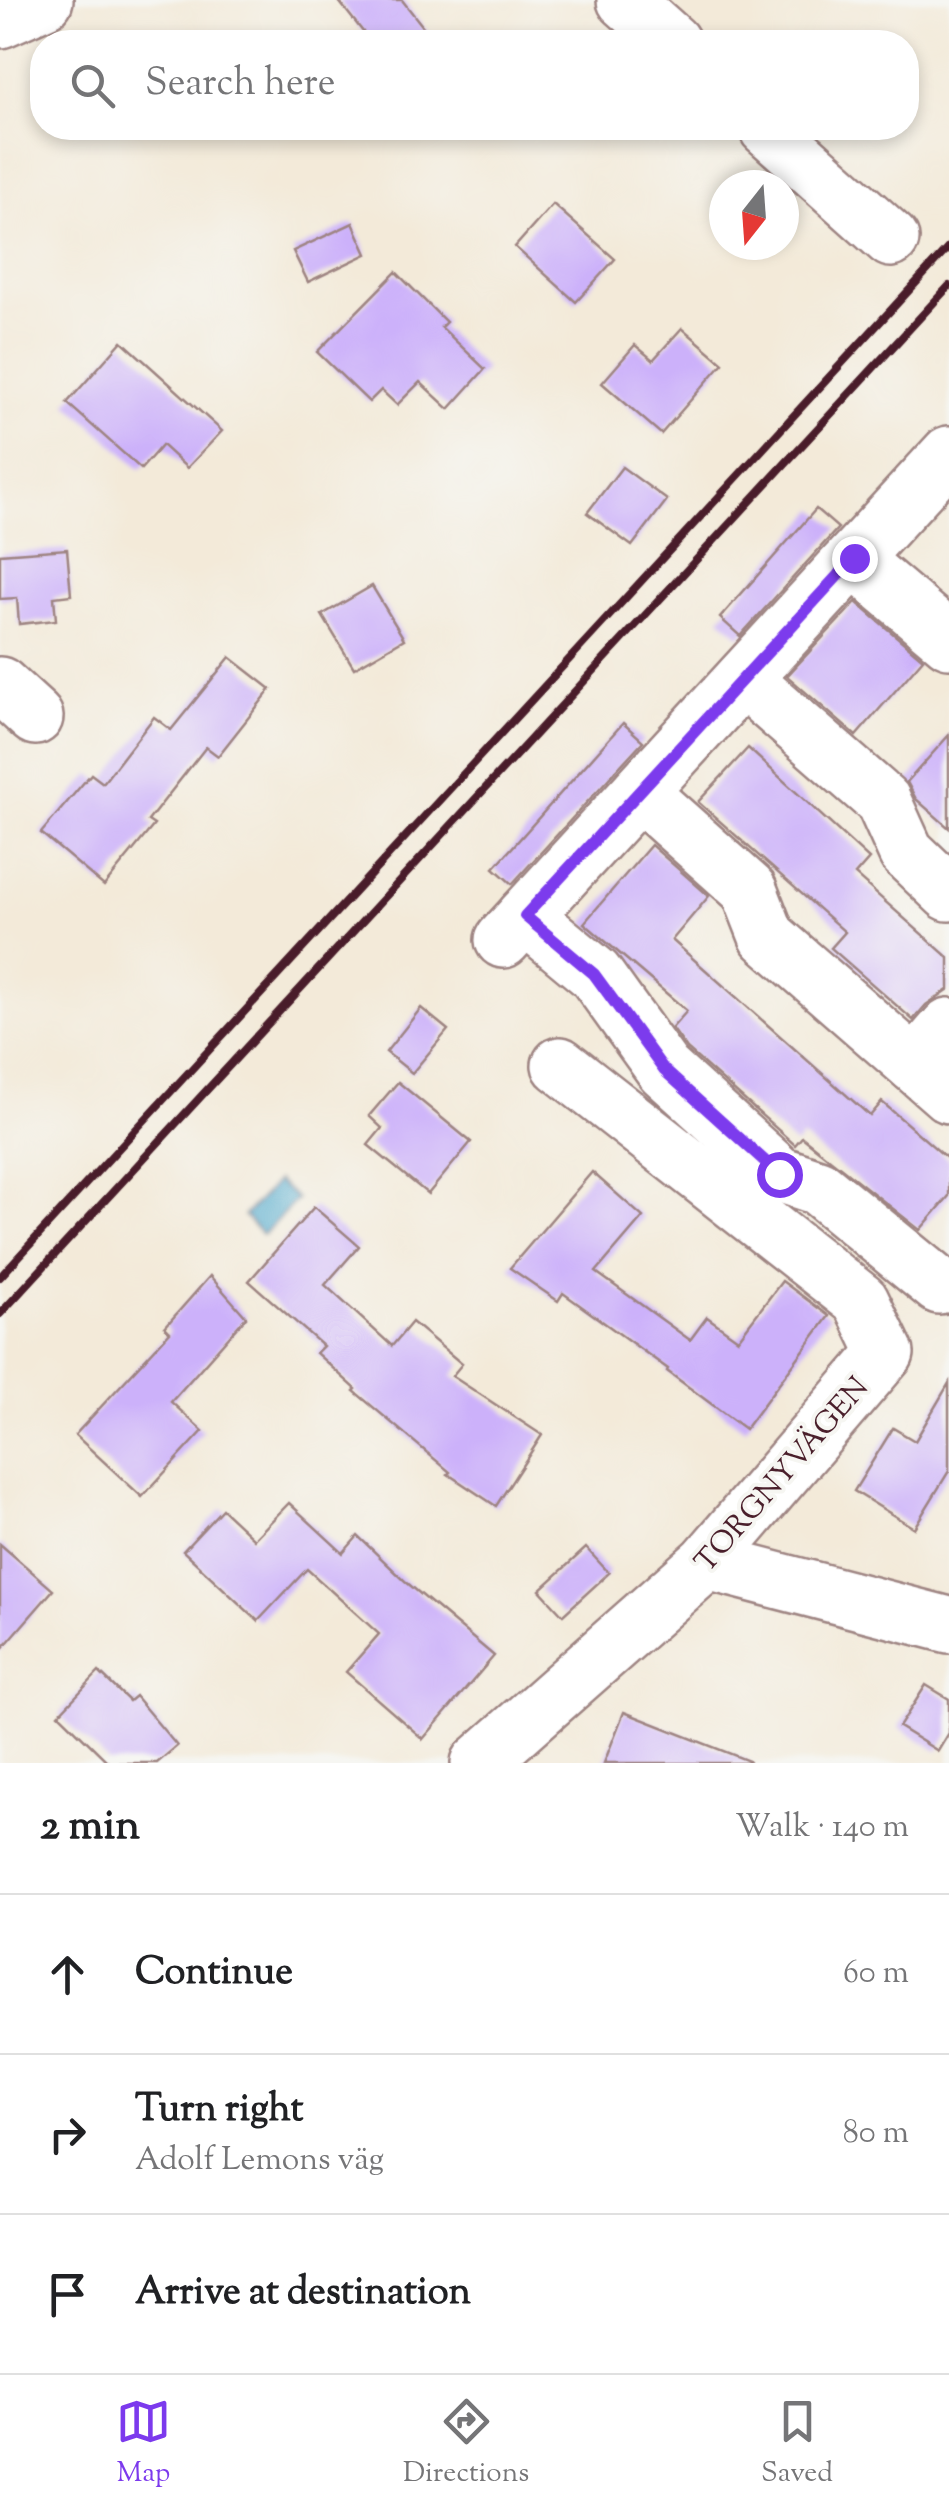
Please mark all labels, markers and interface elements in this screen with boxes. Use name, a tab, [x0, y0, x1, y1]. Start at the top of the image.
search box	[30, 30, 919, 140]
icon: search	[65, 58, 120, 113]
text: Search here	[145, 58, 336, 112]
north arrow	[709, 170, 799, 260]
route end	[832, 536, 878, 582]
route start	[757, 1152, 803, 1198]
street label: TORGNYVÄGEN	[686, 1368, 880, 1583]
text: 2 min	[40, 1798, 140, 1858]
text: Walk · 140 m	[735, 1805, 909, 1851]
icon: ahead	[40, 1947, 95, 2002]
text: Continue	[135, 1947, 293, 2001]
text: 60 m	[843, 1951, 909, 1997]
text: Turn right	[135, 2084, 303, 2138]
icon: right	[40, 2107, 95, 2162]
text: 80 m	[843, 2111, 909, 2157]
text: Adolf Lemons väg	[135, 2138, 384, 2184]
icon: arrive	[40, 2267, 95, 2322]
text: Arrive at destination	[135, 2267, 471, 2321]
tab: Map	[116, 2394, 171, 2494]
tab: Directions	[403, 2394, 529, 2494]
tab: Saved	[761, 2394, 833, 2494]

